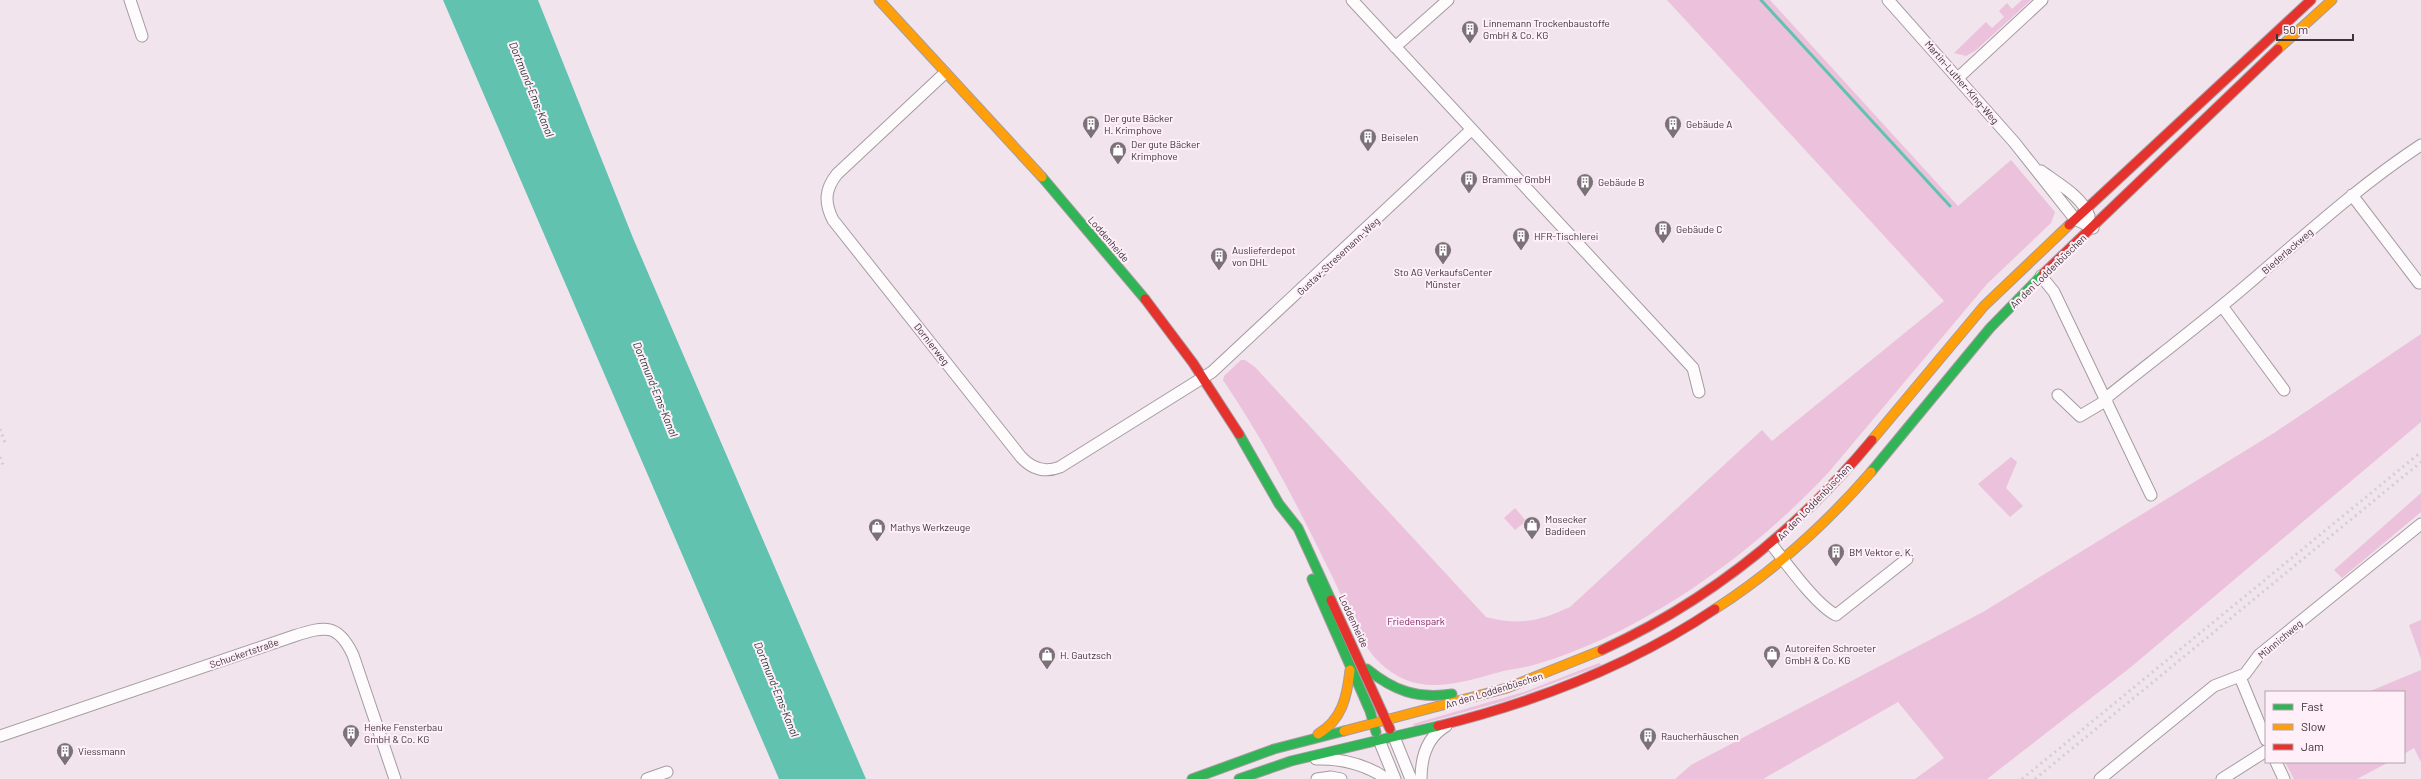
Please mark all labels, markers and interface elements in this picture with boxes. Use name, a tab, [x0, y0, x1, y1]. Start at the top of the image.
scale bar	[2277, 16, 2353, 42]
place label: Linnemann Trockenbaustoffe GmbH & Co. KG	[1483, 17, 1610, 41]
building icon: Linnemann Trockenbaustoffe GmbH & Co. KG	[1460, 19, 1480, 44]
text: 50 m	[2283, 22, 2308, 36]
street label: Martin-Luther-King-Weg	[1922, 38, 2002, 126]
water label: Dortmund-Ems-Kanal	[507, 40, 557, 139]
place label: Der gute Bäcker H. Krimphove	[1104, 112, 1173, 136]
building icon: Der gute Bäcker H. Krimphove	[1081, 114, 1101, 139]
building icon: Gebäude A	[1663, 114, 1683, 139]
place label: Gebäude A	[1686, 118, 1732, 130]
building icon: Beiselen	[1358, 127, 1378, 152]
place label: Beiselen	[1381, 131, 1418, 143]
place label: Der gute Bäcker Krimphove	[1131, 138, 1200, 162]
shop icon: Der gute Bäcker Krimphove	[1108, 140, 1128, 165]
building icon: Brammer GmbH	[1459, 169, 1479, 194]
building icon: Gebäude B	[1575, 172, 1595, 197]
place label: Brammer GmbH	[1482, 173, 1551, 185]
place label: Gebäude B	[1598, 176, 1644, 188]
street label: Loddenheide	[1086, 214, 1132, 264]
street label: Gustav-Stresemann-Weg	[1294, 214, 1382, 298]
building icon: Gebäude C	[1653, 219, 1673, 244]
place label: Gebäude C	[1676, 223, 1722, 235]
building icon: HFR-Tischlerei	[1511, 226, 1531, 251]
street label: Biederlackweg	[2259, 226, 2315, 276]
place label: HFR-Tischlerei	[1534, 230, 1598, 242]
street label: An den Loddenbüschen	[2007, 231, 2089, 311]
building icon: Sto AG VerkaufsCenter Münster	[1433, 240, 1453, 265]
place label: Auslieferdepot von DHL	[1232, 244, 1296, 268]
building icon: Auslieferdepot von DHL	[1209, 246, 1229, 271]
place label: Sto AG VerkaufsCenter Münster	[1394, 266, 1492, 290]
street label: Dornierweg	[912, 321, 952, 367]
water label: Dortmund-Ems-Kanal	[631, 340, 681, 439]
street label: An den Loddenbüschen	[1774, 461, 1854, 543]
place label: Mosecker Badideen	[1545, 513, 1587, 537]
shop icon: Mosecker Badideen	[1522, 515, 1542, 540]
shop icon: Mathys Werkzeuge	[867, 517, 887, 542]
place label: Mathys Werkzeuge	[890, 521, 970, 533]
building icon: BM Vektor e. K.	[1826, 542, 1846, 567]
place label: BM Vektor e. K.	[1849, 546, 1914, 558]
street label: Loddenheide	[1337, 593, 1371, 649]
park label: Friedenspark	[1387, 615, 1445, 627]
street label: Münnichweg	[2255, 617, 2305, 661]
street label: Schuckertstraße	[208, 636, 280, 670]
water label: Dortmund-Ems-Kanal	[752, 640, 802, 739]
place label: Autoreifen Schroeter GmbH & Co. KG	[1785, 642, 1876, 666]
shop icon: Autoreifen Schroeter GmbH & Co. KG	[1762, 644, 1782, 669]
shop icon: H. Gautzsch	[1037, 645, 1057, 670]
place label: H. Gautzsch	[1060, 649, 1111, 661]
street label: An den Loddenbüschen	[1444, 669, 1544, 711]
legend	[2265, 691, 2405, 763]
text: Fast	[2301, 699, 2324, 713]
text: Slow	[2301, 719, 2326, 733]
place label: Henke Fensterbau GmbH & Co. KG	[364, 721, 443, 745]
building icon: Henke Fensterbau GmbH & Co. KG	[341, 723, 361, 748]
building icon: Raucherhäuschen	[1638, 726, 1658, 751]
place label: Raucherhäuschen	[1661, 730, 1739, 742]
text: Jam	[2301, 739, 2324, 753]
building icon: Viessmann	[55, 741, 75, 766]
place label: Viessmann	[78, 745, 125, 757]

